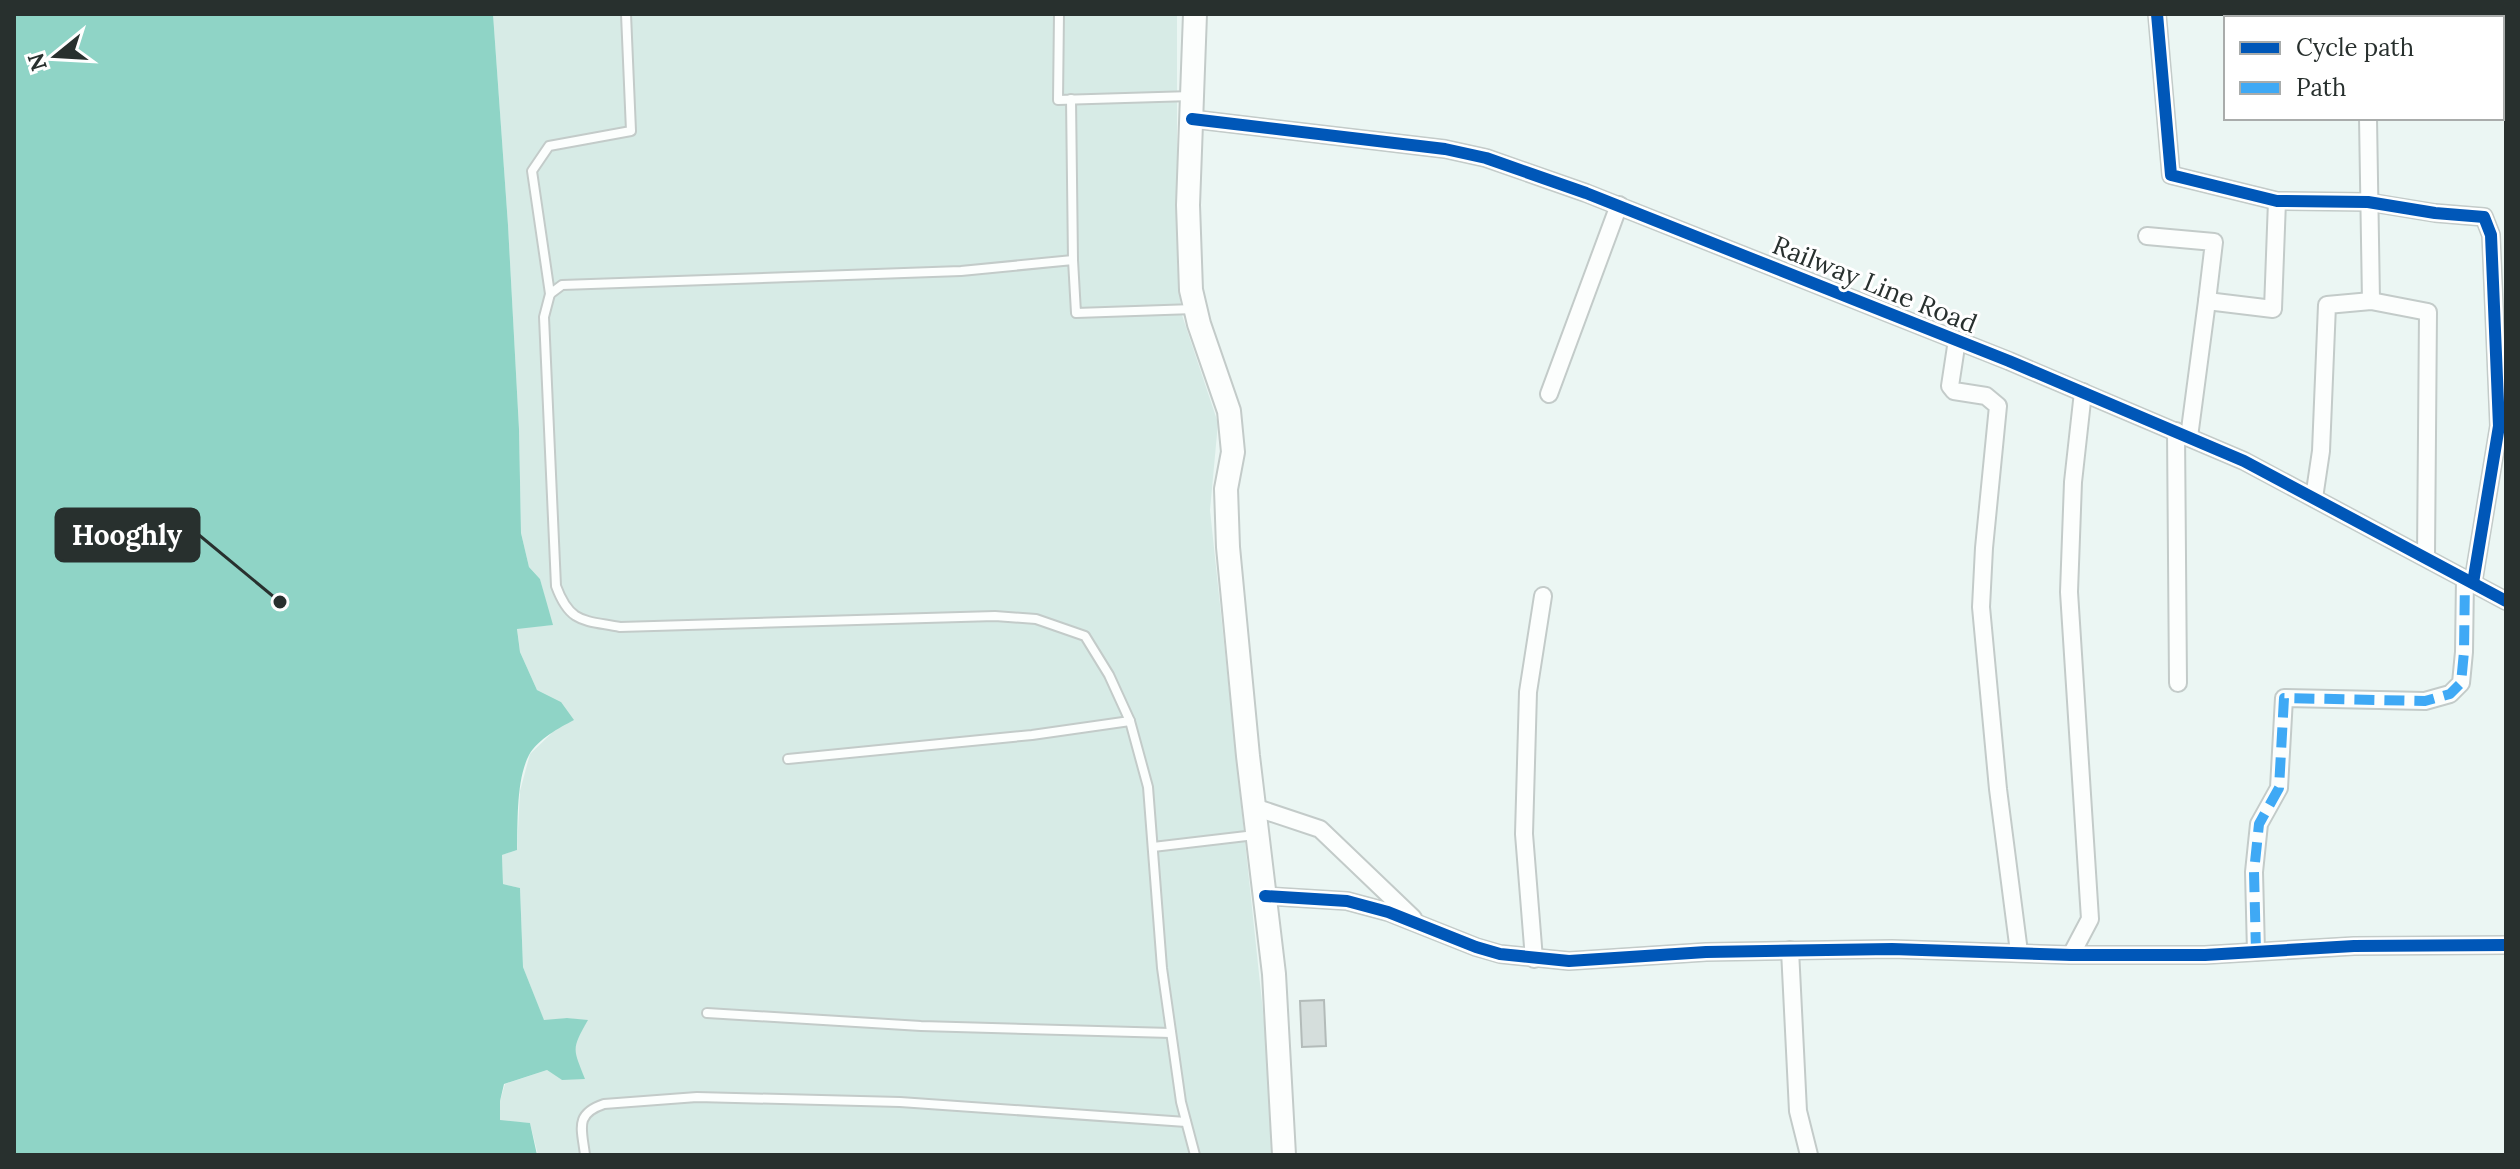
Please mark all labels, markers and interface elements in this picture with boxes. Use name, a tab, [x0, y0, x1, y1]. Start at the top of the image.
north arrow	[16, 16, 96, 96]
legend	[2224, 16, 2504, 120]
text: Cycle path	[2296, 32, 2414, 63]
text: N	[21, 50, 53, 75]
text: Path	[2296, 72, 2346, 103]
street label: Railway Line Road	[1768, 228, 1982, 340]
callout: Hooghly	[56, 509, 199, 561]
text: Hooghly	[72, 517, 183, 553]

